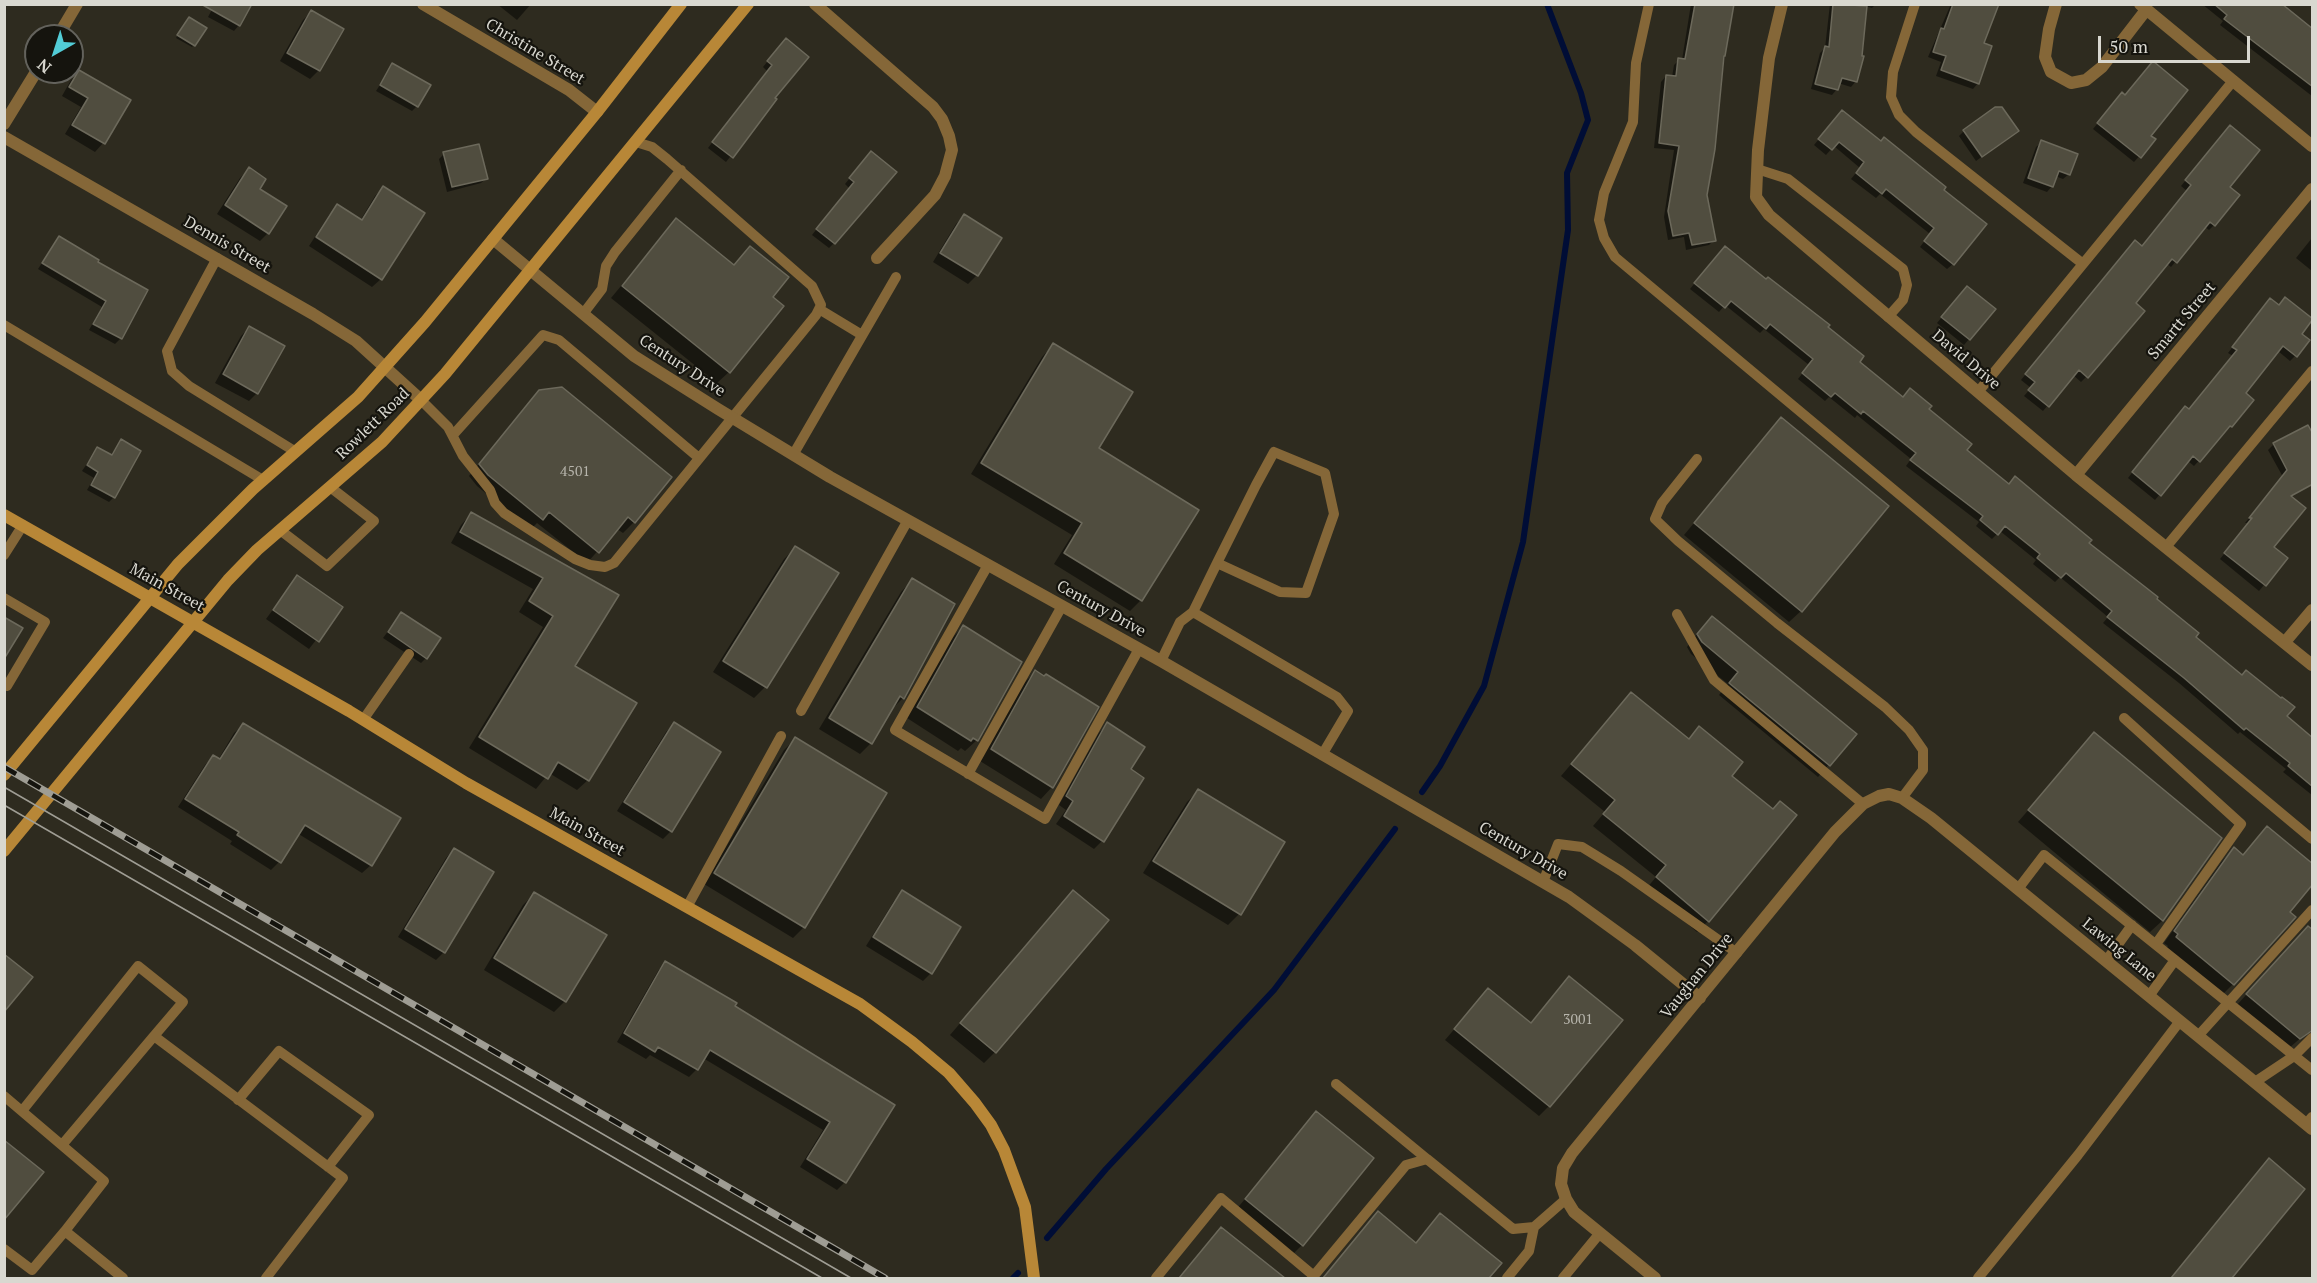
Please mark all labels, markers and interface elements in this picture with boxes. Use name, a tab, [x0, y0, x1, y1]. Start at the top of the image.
street label: Christine Street	[482, 15, 588, 89]
north arrow	[24, 24, 84, 84]
scale bar	[2101, 24, 2252, 62]
text: 50 m	[2109, 34, 2148, 58]
text: N	[32, 54, 56, 79]
street label: Dennis Street	[180, 213, 274, 277]
street label: Smartt Street	[2144, 278, 2220, 364]
street label: David Drive	[1928, 326, 2004, 394]
street label: Century Drive	[635, 331, 729, 401]
street label: Rowlett Road	[332, 384, 414, 464]
house number: 4501	[560, 464, 590, 480]
street label: Main Street	[126, 560, 208, 616]
street label: Century Drive	[1053, 577, 1149, 641]
street label: Main Street	[546, 804, 628, 860]
street label: Century Drive	[1475, 818, 1571, 884]
street label: Lawing Lane	[2078, 914, 2160, 986]
street label: Vaughan Drive	[1657, 929, 1737, 1023]
house number: 3001	[1563, 1012, 1593, 1028]

